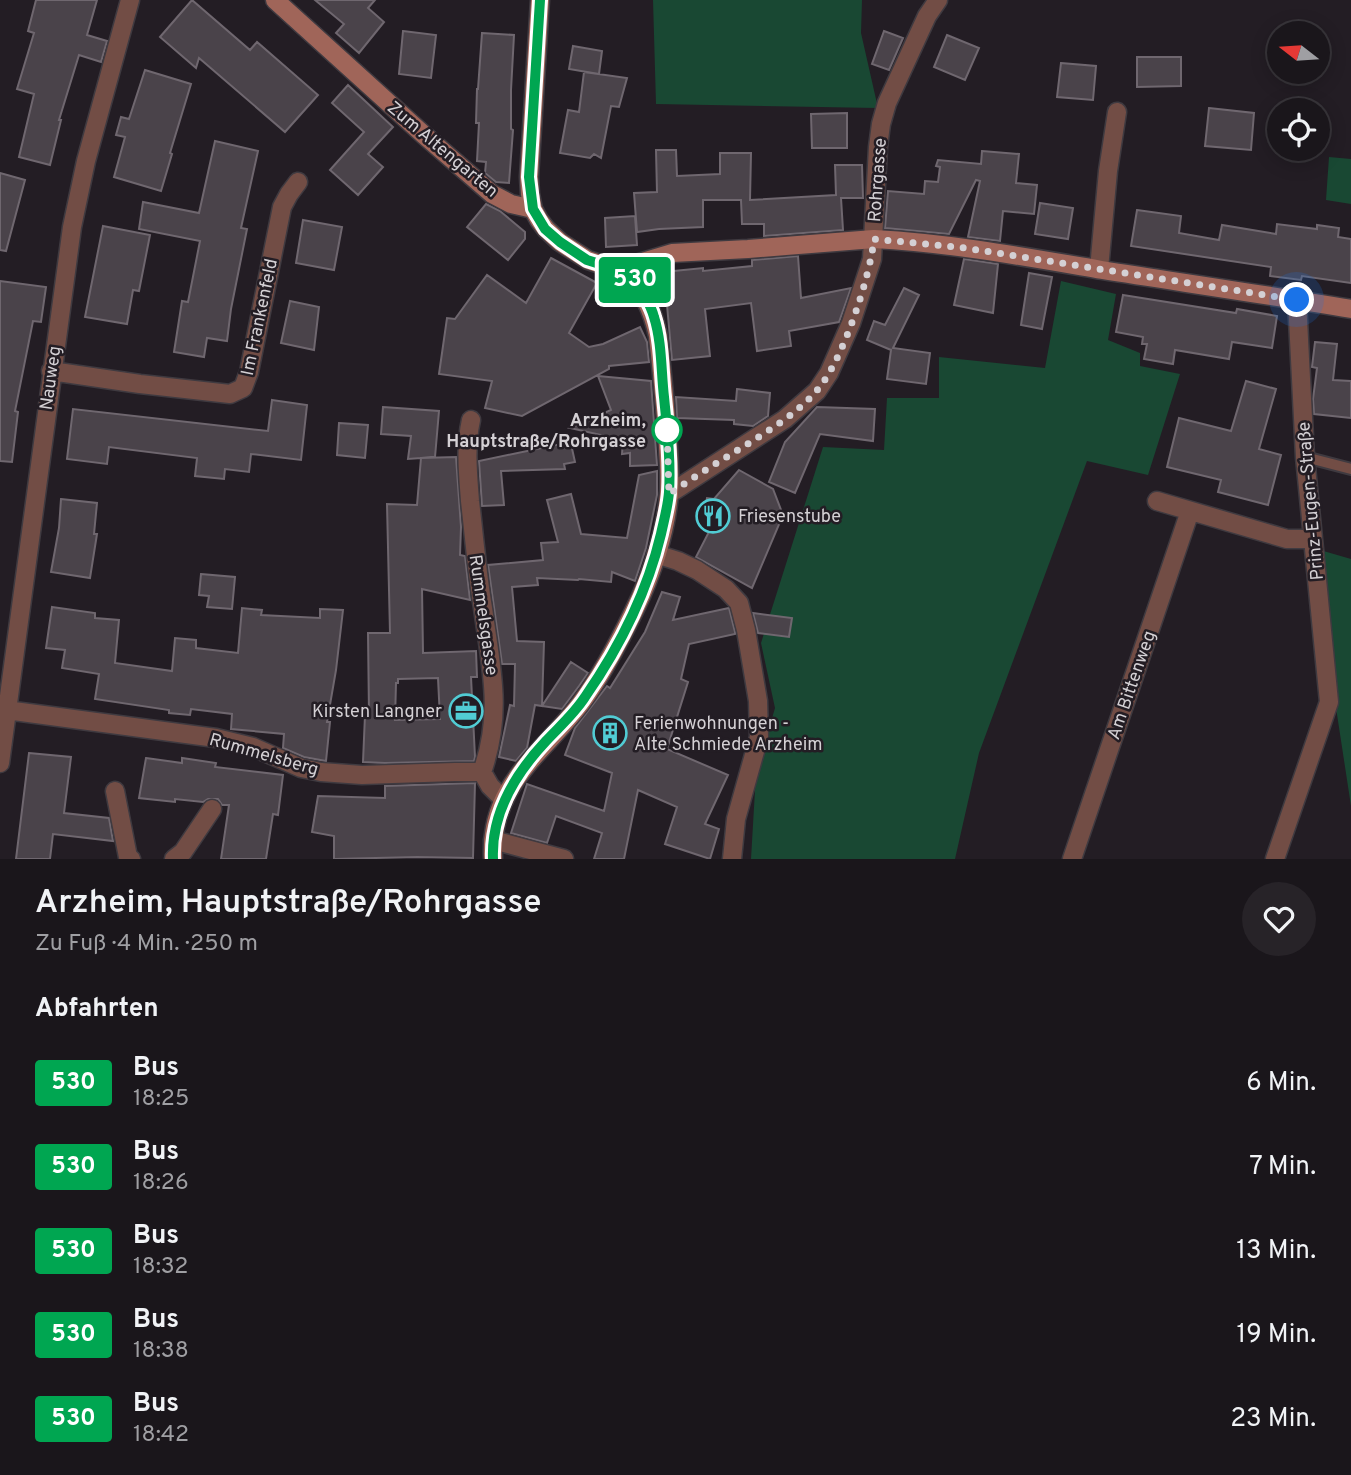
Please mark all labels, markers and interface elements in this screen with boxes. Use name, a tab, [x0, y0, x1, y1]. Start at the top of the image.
north arrow	[1267, 21, 1330, 84]
map controls	[1267, 21, 1330, 161]
street label: Zum Altengarten	[382, 97, 502, 203]
button: locate	[1267, 98, 1330, 161]
street label: Rohrgasse	[864, 137, 893, 223]
street label: Im Frankenfeld	[237, 257, 284, 378]
line badge: 530	[595, 257, 675, 303]
text: 530	[613, 265, 657, 295]
your location	[1279, 282, 1314, 317]
street label: Nauweg	[36, 345, 67, 412]
place label: Arzheim, Hauptstraße/Rohrgasse	[446, 410, 646, 454]
marker: Arzheim, Hauptstraße/Rohrgasse	[652, 415, 682, 445]
street label: Prinz-Eugen-Straße	[1293, 421, 1330, 581]
restaurant icon: Friesenstube	[694, 497, 732, 535]
place label: Friesenstube	[738, 506, 841, 529]
street label: Rummelsgasse	[463, 553, 502, 677]
street label: Am Bittenweg	[1103, 628, 1162, 743]
office icon: Kirsten Langner	[447, 692, 485, 730]
place label: Kirsten Langner	[312, 701, 442, 724]
place label: Ferienwohnungen - Alte Schmiede Arzheim	[634, 713, 822, 757]
building icon: Ferienwohnungen - Alte Schmiede Arzheim	[591, 714, 629, 752]
street label: Rummelsberg	[206, 729, 321, 782]
button: heart	[1242, 882, 1316, 956]
text: Arzheim, Hauptstraße/Rohrgasse	[35, 883, 541, 925]
text: Zu Fuß · 4 Min. · 250 m	[35, 930, 258, 959]
text: Abfahrten	[35, 993, 159, 1026]
text: Bus	[133, 1052, 179, 1085]
text: 6 Min.	[1246, 1067, 1316, 1100]
text: 530	[51, 1068, 96, 1098]
text: 18:25	[133, 1085, 189, 1114]
text: Bus	[133, 1136, 179, 1169]
text: 7 Min.	[1249, 1151, 1316, 1184]
text: 530	[51, 1152, 96, 1182]
text: 18:26	[133, 1169, 189, 1198]
text: Bus	[133, 1220, 179, 1253]
text: 13 Min.	[1236, 1235, 1316, 1268]
text: 530	[51, 1236, 96, 1266]
text: 18:32	[133, 1253, 188, 1282]
text: Bus	[133, 1304, 179, 1337]
text: 19 Min.	[1236, 1319, 1316, 1352]
text: 530	[51, 1320, 96, 1350]
text: 18:38	[133, 1337, 189, 1366]
text: Bus	[133, 1388, 179, 1421]
text: 23 Min.	[1230, 1403, 1316, 1436]
text: 530	[51, 1404, 96, 1434]
text: 18:42	[133, 1421, 189, 1450]

